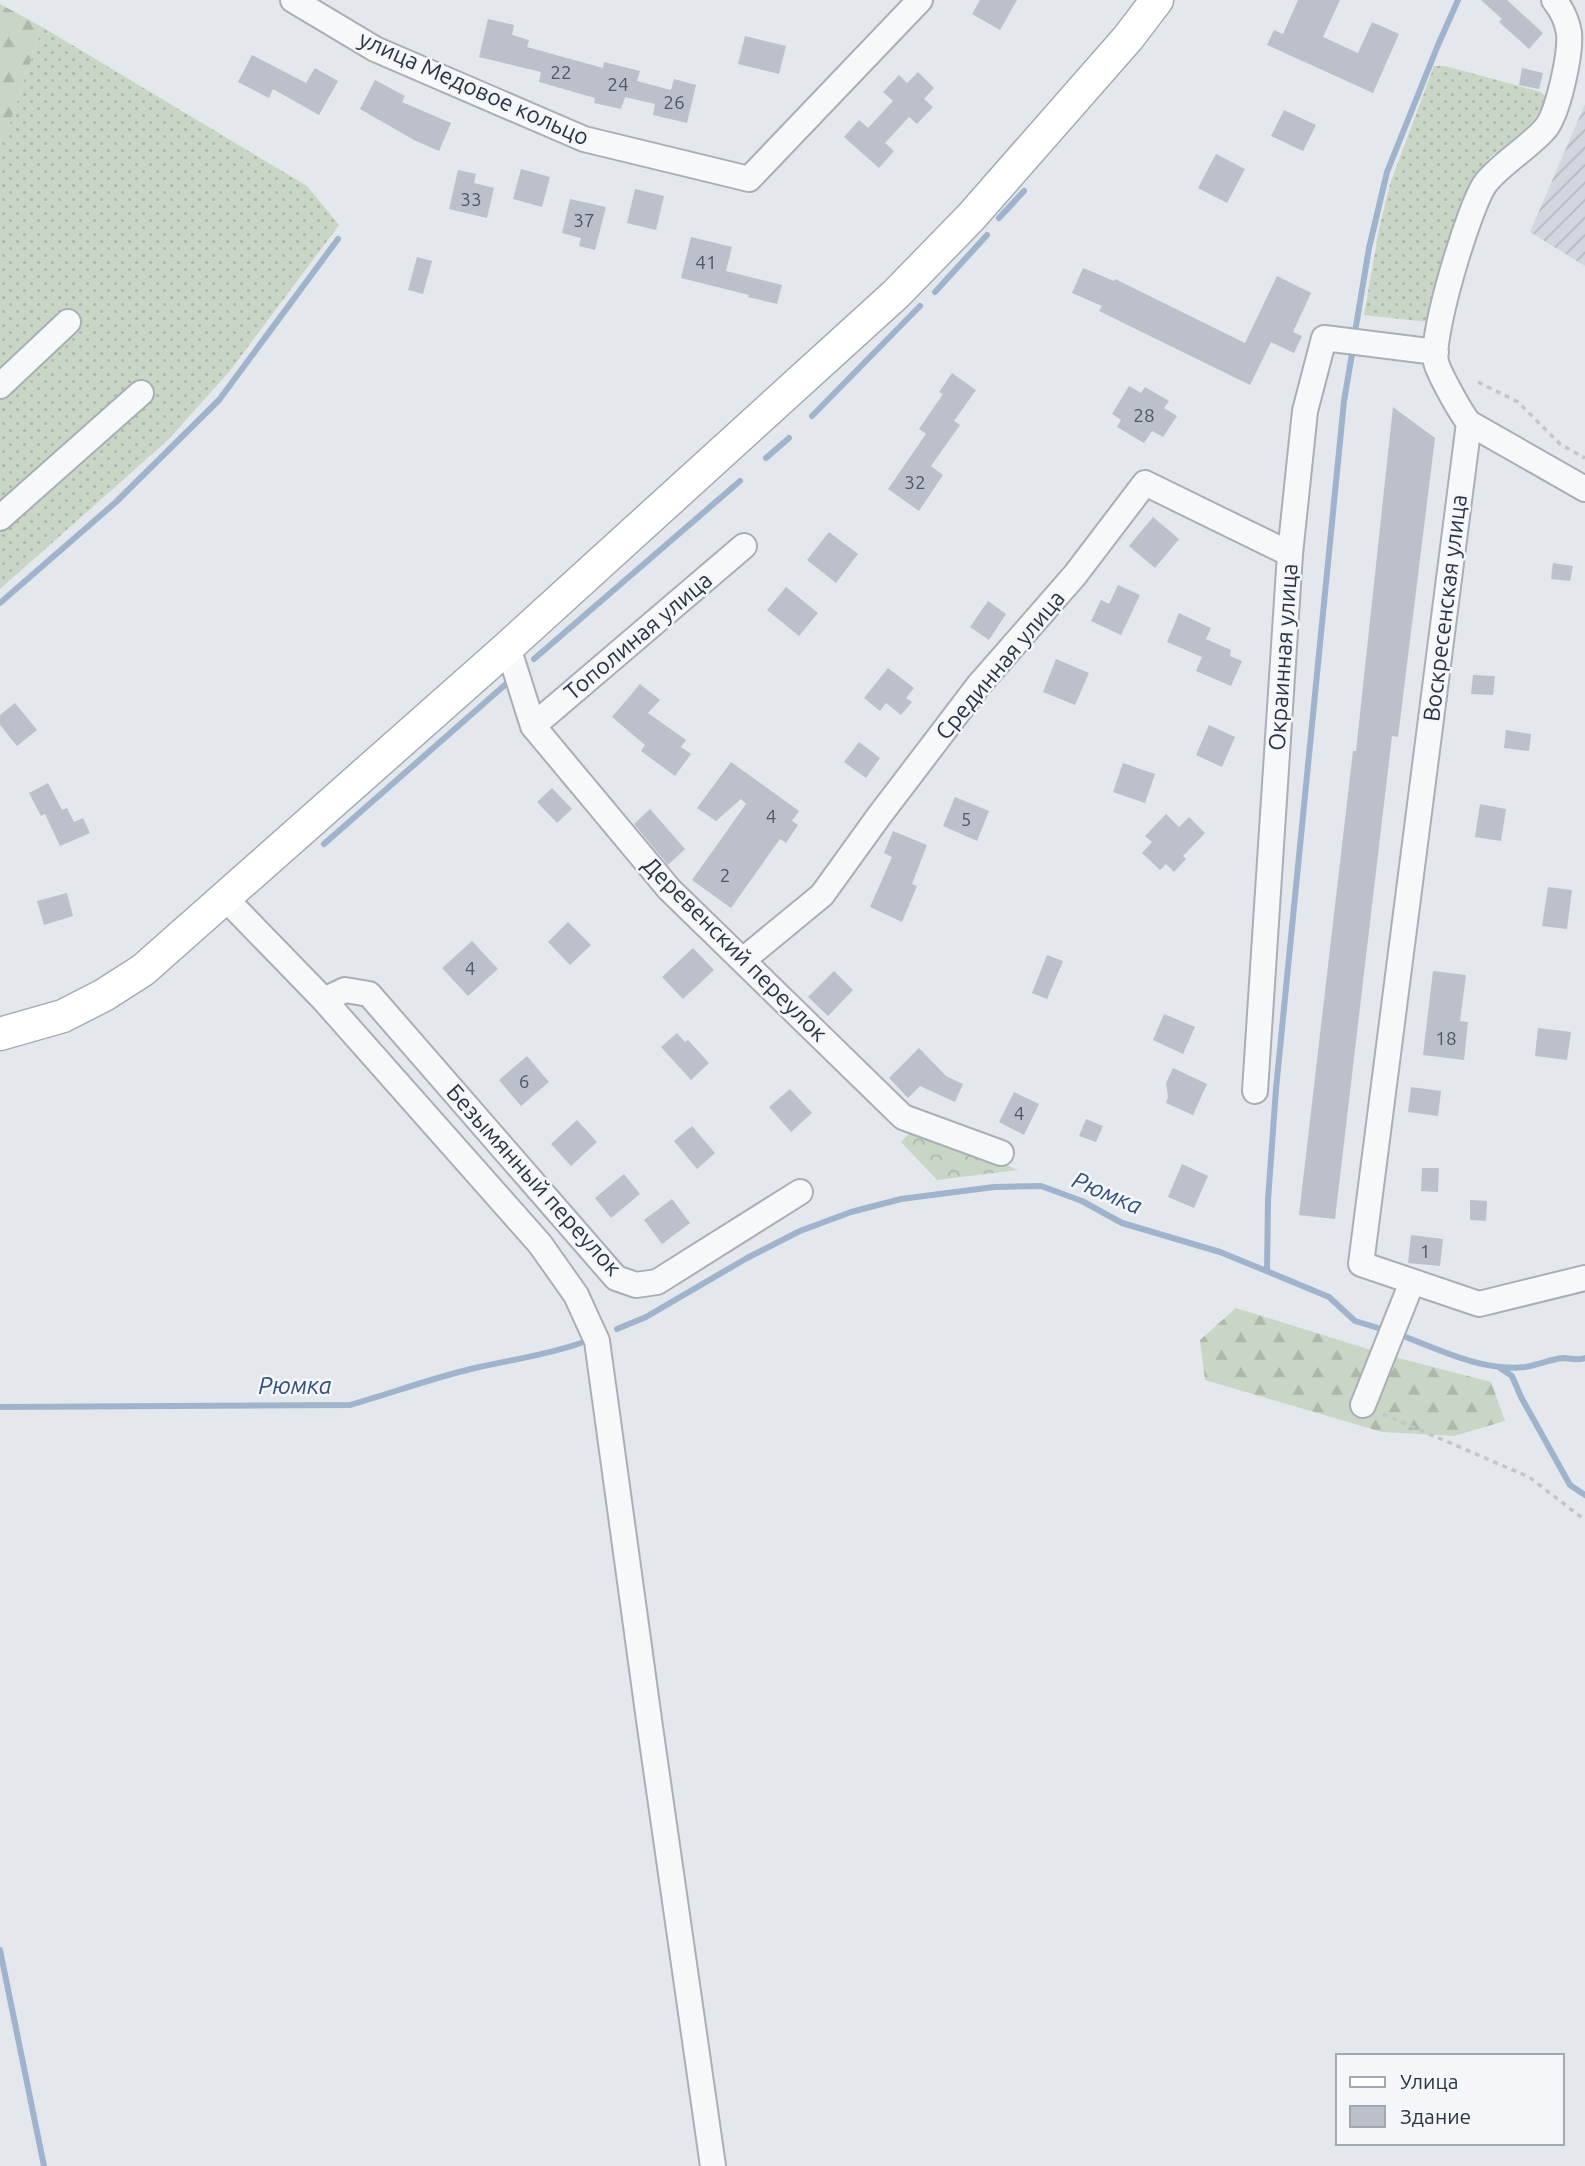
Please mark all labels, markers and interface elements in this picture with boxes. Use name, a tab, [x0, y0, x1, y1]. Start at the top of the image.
street label: улица Медовое кольцо	[355, 25, 593, 150]
house number: 22	[550, 61, 572, 83]
house number: 24	[607, 73, 629, 95]
house number: 26	[663, 91, 685, 113]
house number: 33	[460, 188, 482, 210]
house number: 37	[573, 209, 595, 231]
house number: 41	[695, 251, 717, 273]
house number: 28	[1133, 404, 1155, 426]
house number: 32	[904, 471, 926, 493]
street label: Воскресенская улица	[1418, 493, 1471, 723]
street label: Окраинная улица	[1263, 562, 1302, 752]
street label: Тополиная улица	[559, 567, 716, 705]
street label: Срединная улица	[930, 585, 1069, 744]
house number: 4	[766, 805, 776, 827]
house number: 5	[961, 808, 971, 830]
street label: Деревенский переулок	[638, 851, 833, 1046]
house number: 2	[720, 864, 730, 886]
house number: 4	[465, 957, 475, 979]
house number: 18	[1435, 1027, 1457, 1049]
house number: 6	[519, 1070, 529, 1092]
street label: Безымянный переулок	[442, 1079, 627, 1280]
house number: 4	[1014, 1102, 1024, 1124]
water label: Рюмка	[1068, 1166, 1146, 1219]
house number: 1	[1420, 1240, 1430, 1262]
water label: Рюмка	[258, 1372, 332, 1399]
legend	[1336, 2054, 1564, 2145]
text: Улица	[1400, 2069, 1458, 2093]
text: Здание	[1400, 2104, 1471, 2128]

